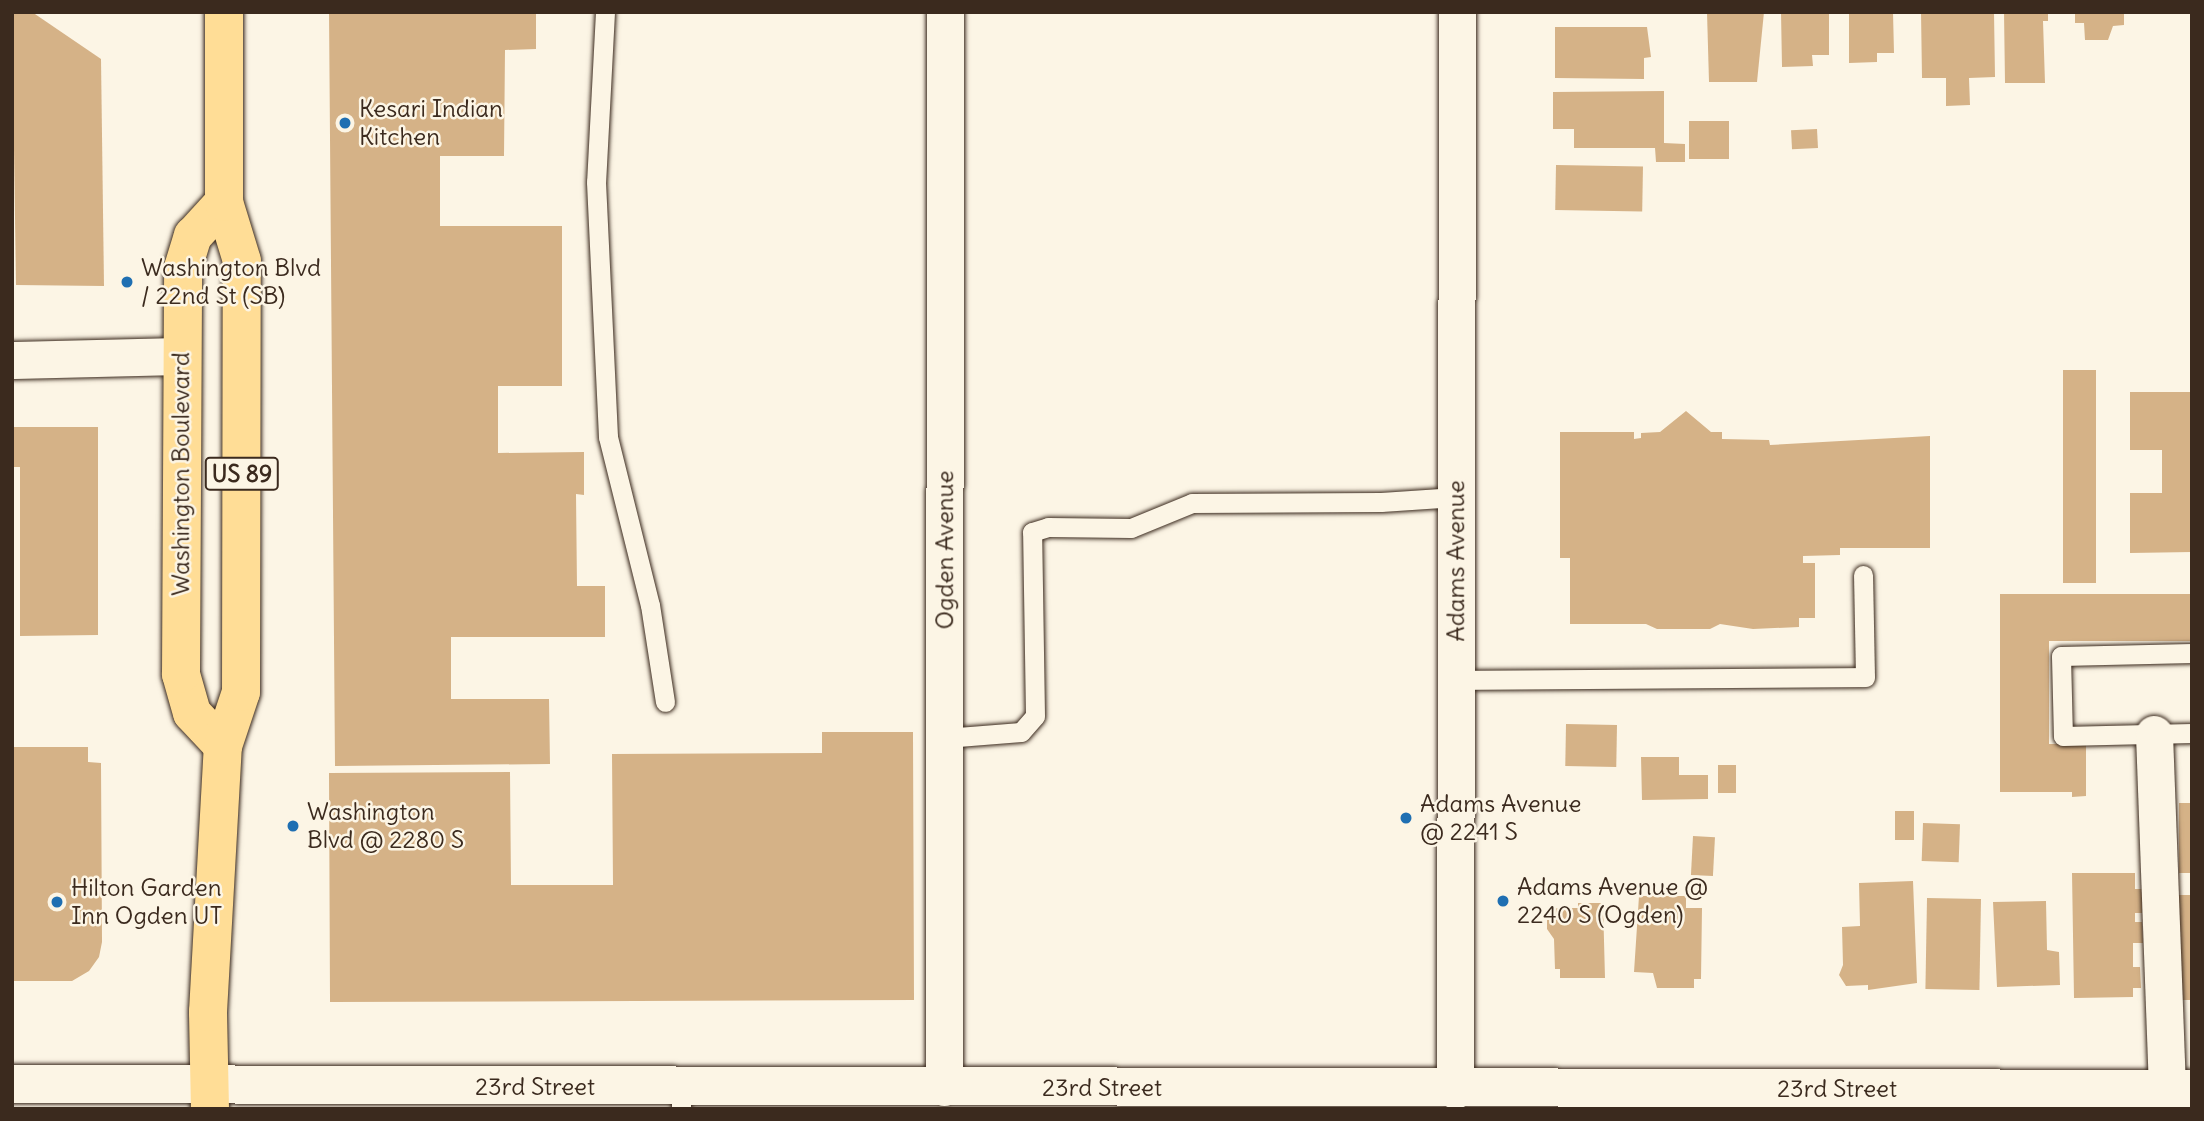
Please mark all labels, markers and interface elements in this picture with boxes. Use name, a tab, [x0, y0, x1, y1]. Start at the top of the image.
place label: Kesari Indian Kitchen	[359, 95, 503, 151]
marker: Kesari Indian Kitchen	[337, 115, 353, 131]
place label: Washington Blvd / 22nd St (SB)	[141, 254, 321, 310]
marker: Washington Blvd / 22nd St (SB)	[119, 274, 135, 290]
street label: Washington Boulevard	[167, 352, 195, 596]
road number: US 89	[204, 454, 280, 494]
street label: Ogden Avenue	[931, 471, 959, 629]
street label: Adams Avenue	[1442, 480, 1470, 642]
place label: Adams Avenue @ 2241 S	[1420, 790, 1581, 846]
place label: Washington Blvd @ 2280 S	[307, 798, 464, 854]
marker: Adams Avenue @ 2241 S	[1398, 810, 1414, 826]
marker: Washington Blvd @ 2280 S	[285, 818, 301, 834]
place label: Adams Avenue @ 2240 S (Ogden)	[1517, 873, 1708, 929]
place label: Hilton Garden Inn Ogden UT	[71, 874, 222, 930]
marker: Adams Avenue @ 2240 S (Ogden)	[1495, 893, 1511, 909]
marker: Hilton Garden Inn Ogden UT	[49, 894, 65, 910]
street label: 23rd Street	[475, 1073, 595, 1101]
street label: 23rd Street	[1042, 1074, 1162, 1102]
street label: 23rd Street	[1777, 1075, 1897, 1103]

